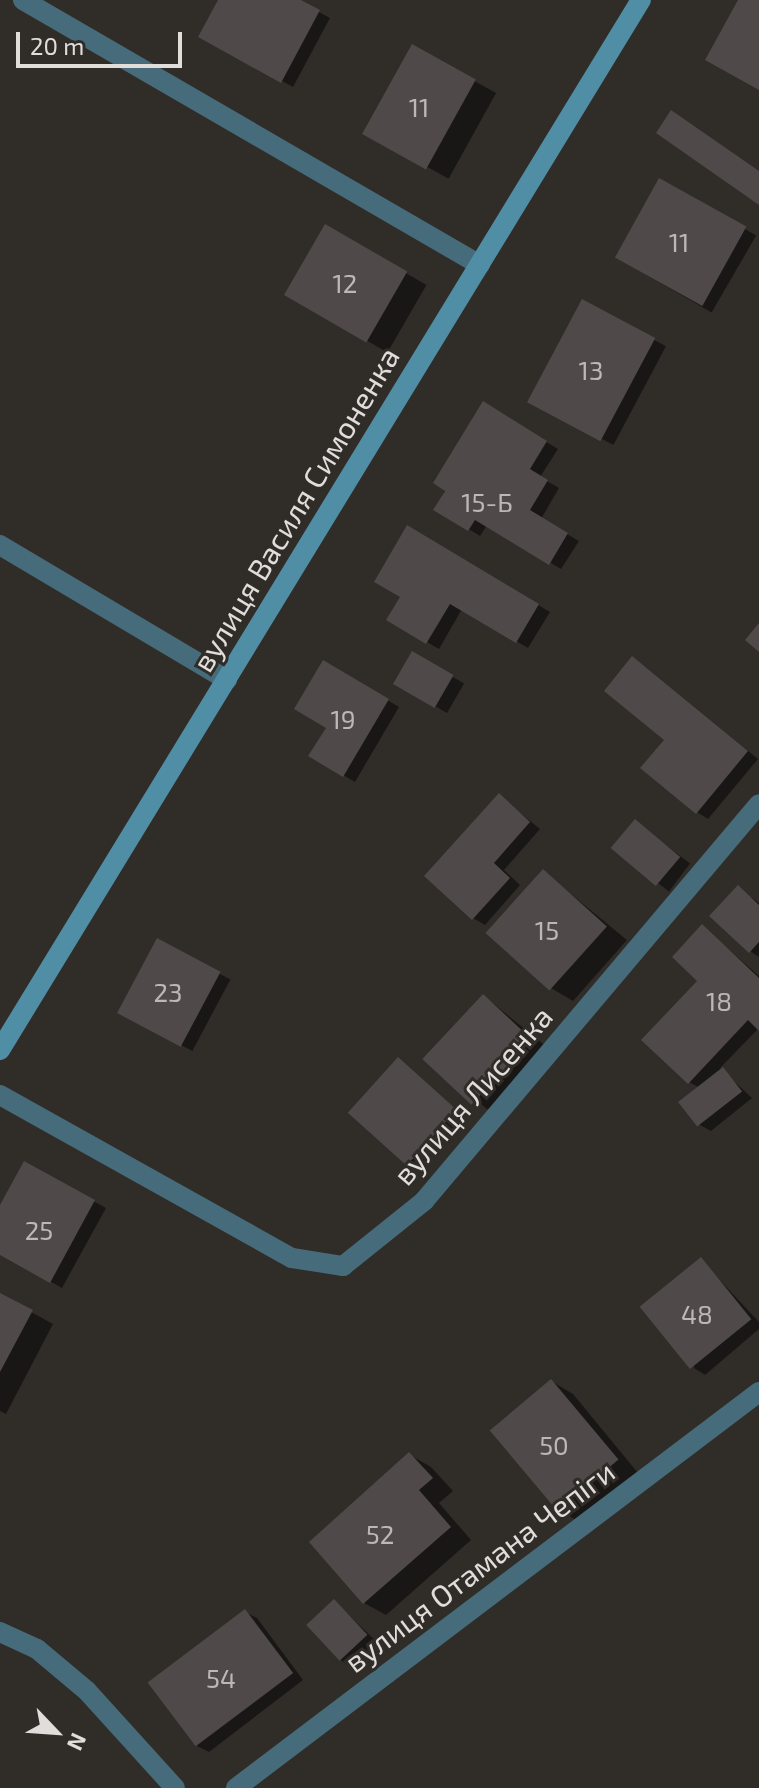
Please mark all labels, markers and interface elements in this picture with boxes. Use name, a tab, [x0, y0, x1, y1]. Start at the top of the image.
scale bar	[20, 16, 186, 66]
text: 20 m	[30, 31, 84, 60]
house number: 11	[409, 91, 429, 123]
house number: 11	[669, 226, 689, 258]
house number: 12	[333, 267, 357, 299]
street label: вулиця Василя Симоненка	[184, 340, 406, 678]
house number: 13	[579, 354, 603, 386]
house number: 15-Б	[461, 486, 513, 518]
house number: 19	[330, 703, 356, 735]
house number: 15	[535, 914, 559, 946]
house number: 23	[153, 976, 183, 1008]
house number: 18	[706, 985, 732, 1017]
street label: вулиця Лисенка	[385, 998, 559, 1192]
house number: 25	[25, 1214, 53, 1246]
house number: 48	[681, 1298, 713, 1330]
house number: 50	[539, 1429, 569, 1461]
street label: вулиця Отамана Чепіги	[337, 1453, 621, 1679]
house number: 52	[366, 1518, 394, 1550]
house number: 54	[206, 1662, 236, 1694]
north arrow	[16, 1692, 96, 1772]
text: N	[63, 1729, 93, 1755]

